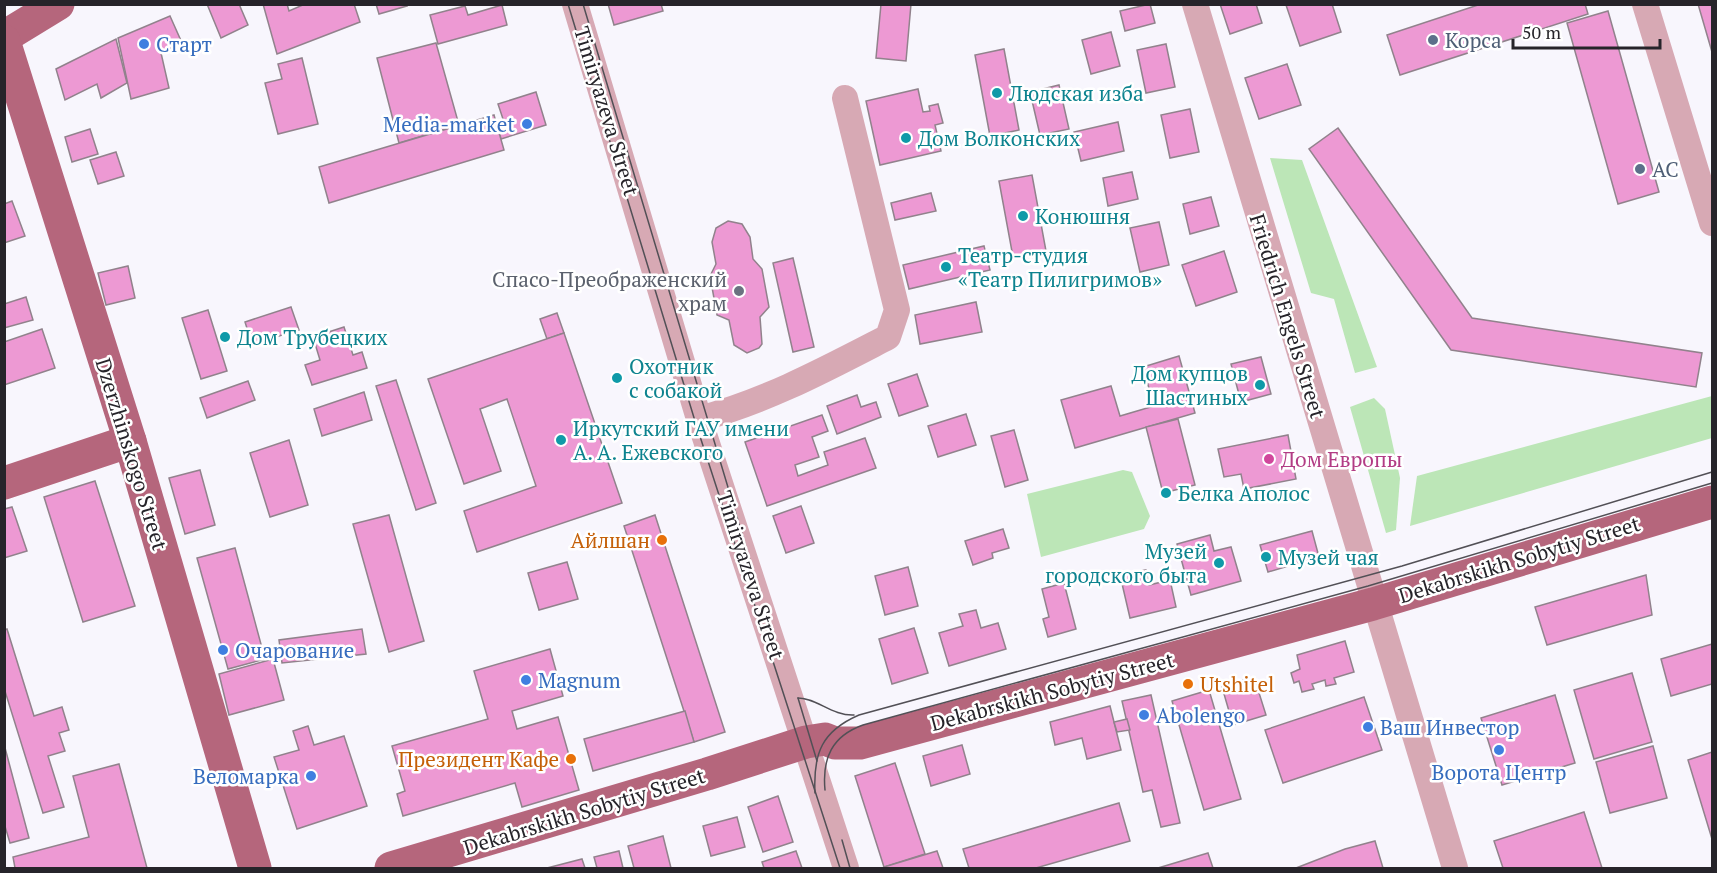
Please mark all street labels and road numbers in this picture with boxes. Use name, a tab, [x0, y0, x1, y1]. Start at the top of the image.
street label: Timiryazeva Street	[568, 23, 646, 199]
street label: Friedrich Engels Street	[1244, 210, 1333, 422]
street label: Dzerzhinskogo Street	[89, 354, 175, 554]
street label: Timiryazeva Street	[710, 487, 792, 663]
street label: Dekabrskikh Sobytiy Street	[1395, 509, 1643, 609]
street label: Dekabrskikh Sobytiy Street	[927, 645, 1177, 737]
street label: Dekabrskikh Sobytiy Street	[460, 761, 708, 861]

